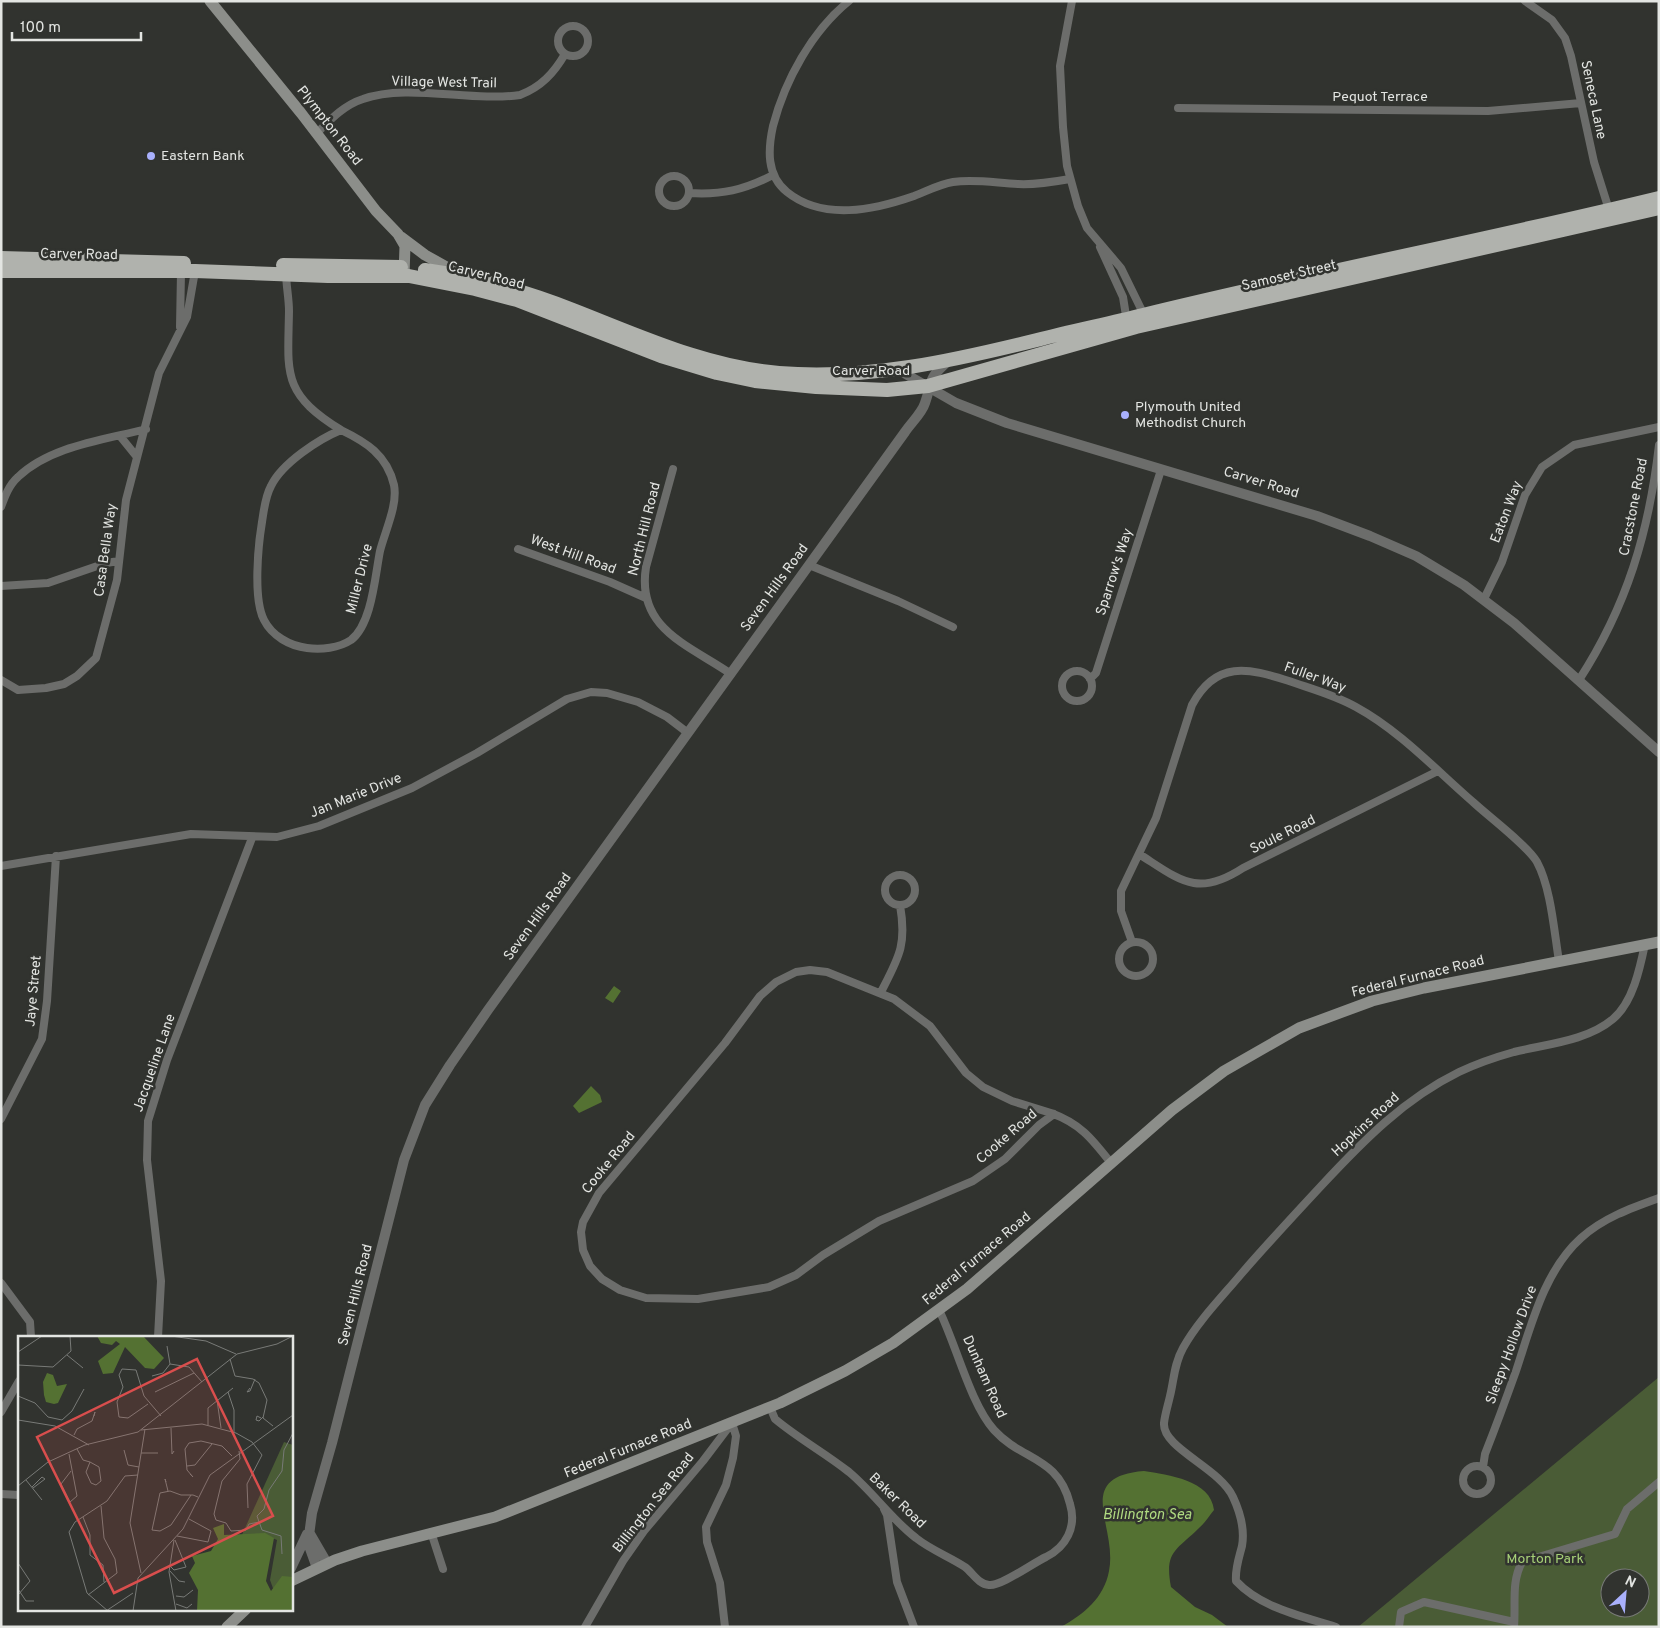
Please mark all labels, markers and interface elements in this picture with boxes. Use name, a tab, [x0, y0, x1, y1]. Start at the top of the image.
scale bar	[12, 10, 141, 42]
text: 100 m	[20, 19, 61, 38]
street label: Seneca Lane	[1576, 59, 1610, 141]
street label: Village West Trail	[391, 74, 497, 92]
street label: Plympton Road	[293, 83, 365, 169]
street label: Pequot Terrace	[1332, 89, 1428, 106]
place label: Eastern Bank	[161, 148, 245, 165]
marker: Eastern Bank	[145, 150, 157, 162]
street label: Carver Road	[40, 246, 118, 264]
street label: Samoset Street	[1240, 257, 1338, 295]
street label: Carver Road	[446, 258, 526, 294]
street label: Carver Road	[832, 363, 910, 380]
place label: Plymouth United Methodist Church	[1135, 399, 1246, 432]
marker: Plymouth United Methodist Church	[1119, 409, 1131, 421]
street label: Cracstone Road	[1616, 457, 1652, 557]
street label: Carver Road	[1221, 463, 1301, 503]
street label: Eaton Way	[1487, 478, 1527, 546]
street label: North Hill Road	[625, 480, 665, 578]
street label: Casa Bella Way	[91, 502, 121, 598]
street label: Sparrow's Way	[1093, 526, 1137, 618]
street label: West Hill Road	[528, 532, 618, 578]
street label: Seven Hills Road	[737, 541, 813, 635]
street label: Miller Drive	[343, 542, 377, 616]
street label: Fuller Way	[1282, 659, 1348, 697]
street label: Jan Marie Drive	[308, 770, 404, 822]
street label: Soule Road	[1247, 812, 1319, 858]
street label: Seven Hills Road	[500, 870, 576, 964]
street label: Federal Furnace Road	[1350, 952, 1486, 1002]
street label: Jaye Street	[22, 955, 46, 1027]
street label: Jacqueline Lane	[130, 1012, 180, 1114]
street label: Hopkins Road	[1329, 1089, 1403, 1161]
street label: Cooke Road	[973, 1106, 1041, 1168]
street label: Cooke Road	[579, 1128, 639, 1198]
street label: Federal Furnace Road	[919, 1209, 1035, 1309]
street label: Seven Hills Road	[335, 1242, 377, 1348]
street label: Sleepy Hollow Drive	[1483, 1283, 1541, 1407]
street label: Dunham Road	[958, 1333, 1010, 1421]
inset map	[18, 1336, 292, 1610]
street label: Federal Furnace Road	[562, 1416, 694, 1482]
street label: Billington Sea Road	[610, 1450, 698, 1556]
street label: Baker Road	[865, 1470, 929, 1532]
water label: Billington Sea	[1102, 1506, 1192, 1525]
park label: Morton Park	[1506, 1551, 1584, 1568]
north arrow	[1600, 1568, 1650, 1618]
text: N	[1622, 1573, 1638, 1593]

